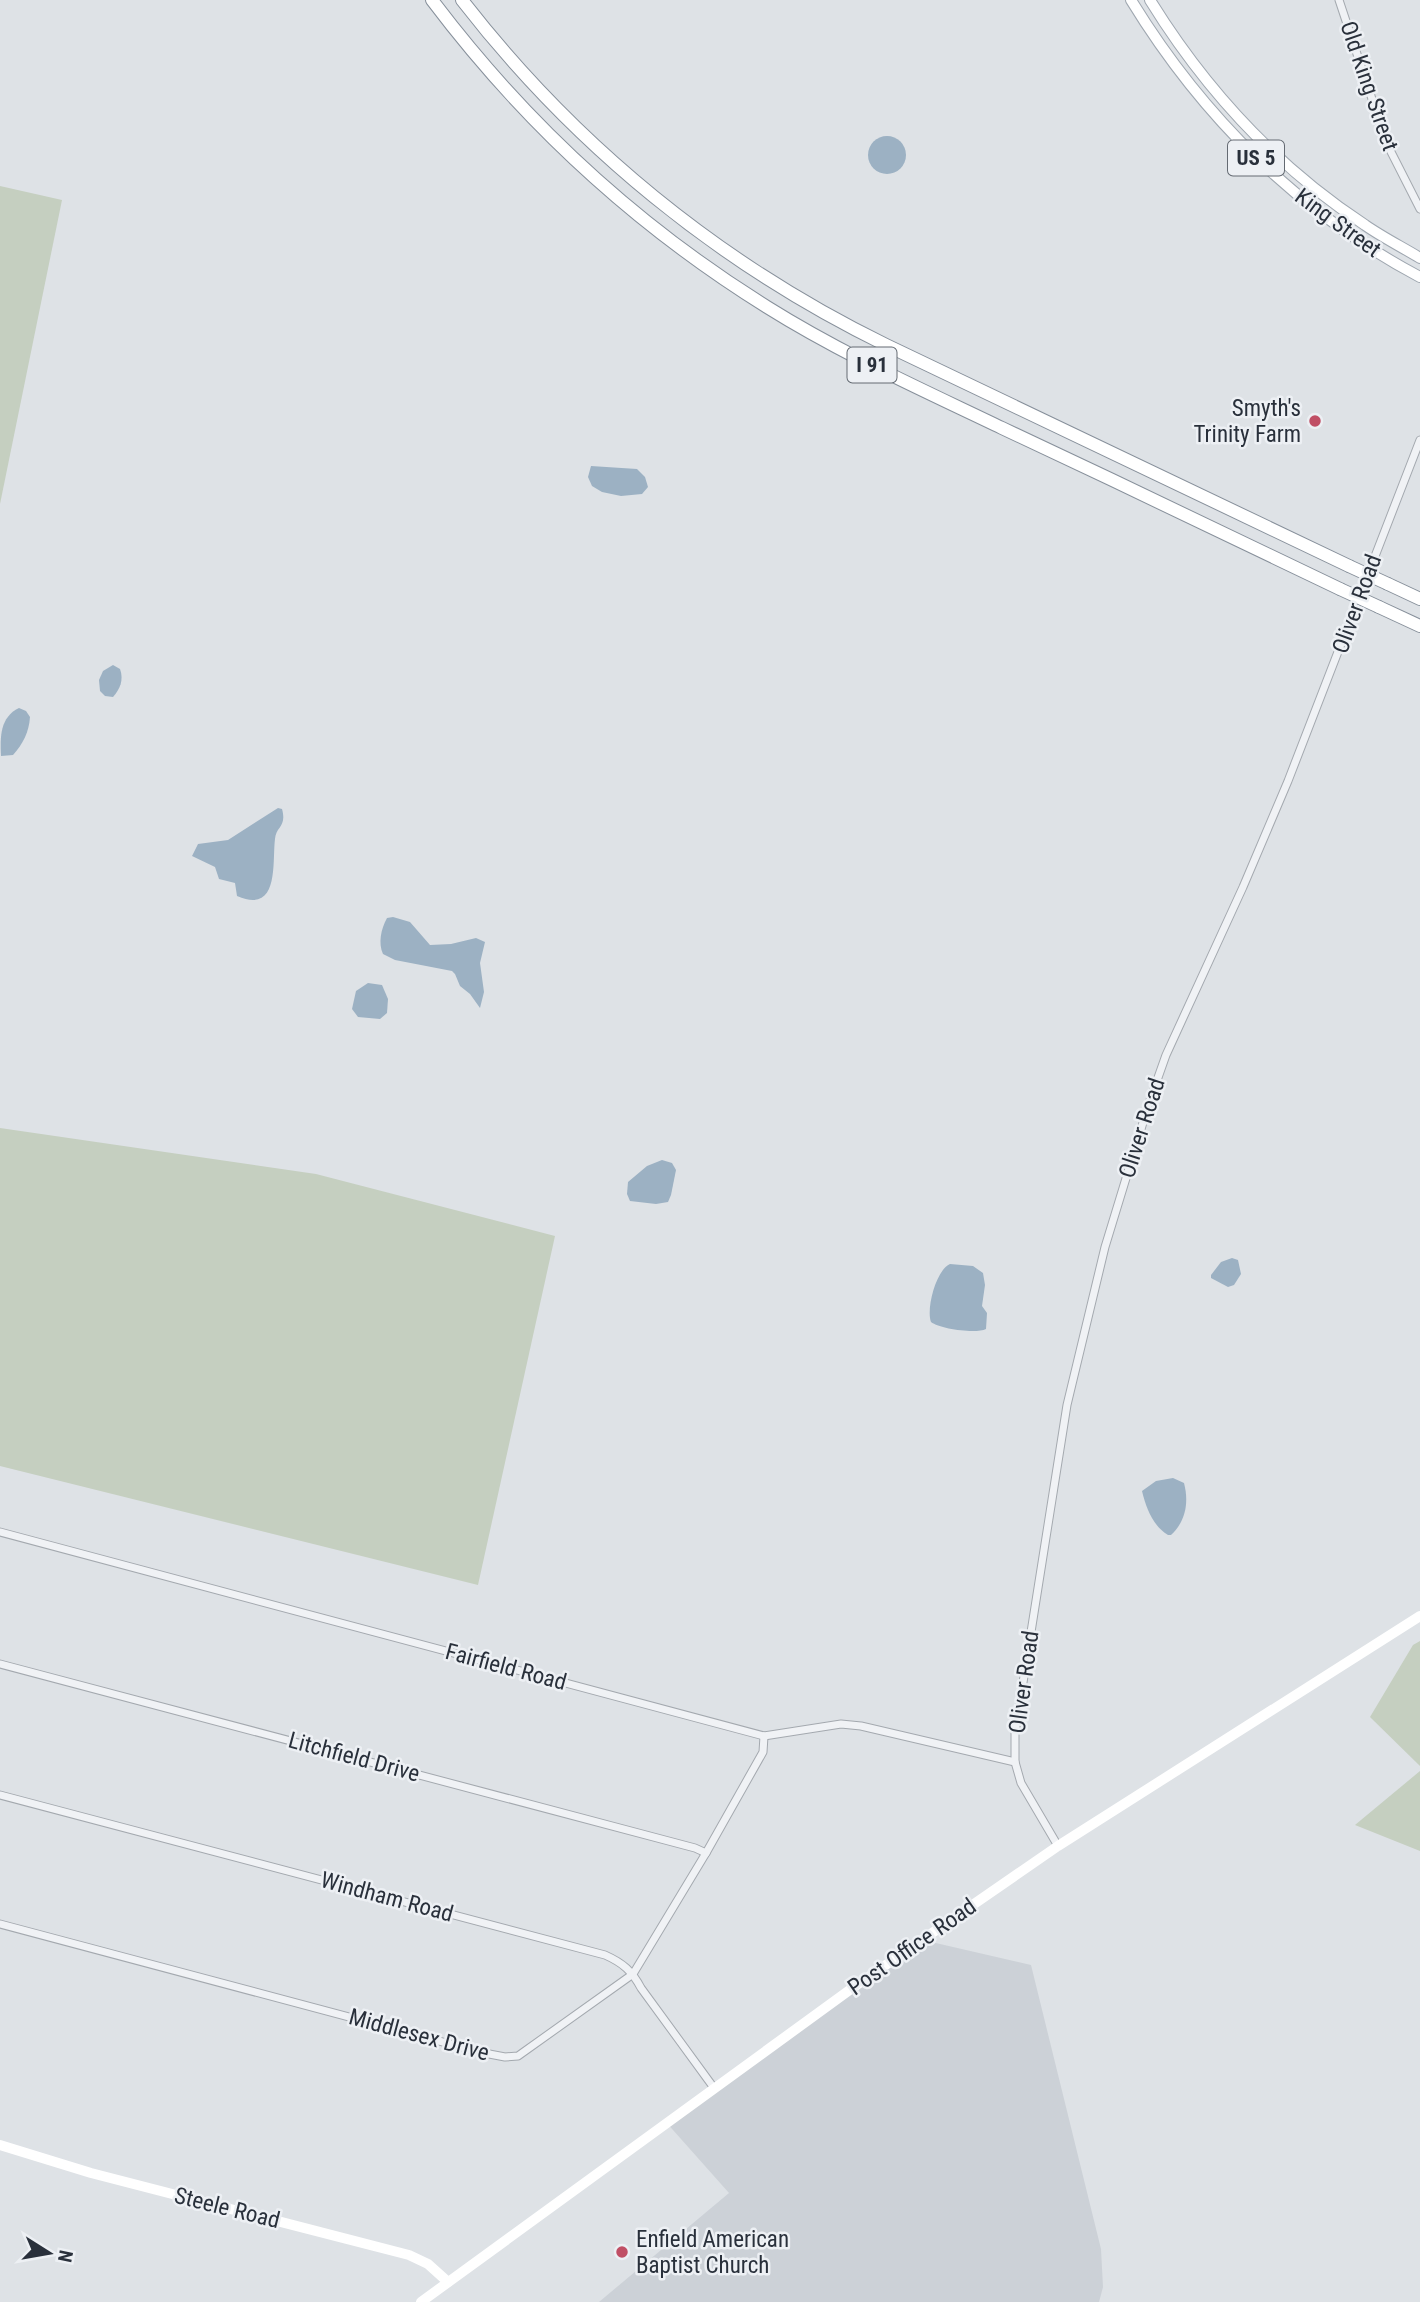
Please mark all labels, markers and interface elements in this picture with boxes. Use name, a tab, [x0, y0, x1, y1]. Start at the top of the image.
street label: Old King Street	[1334, 18, 1404, 154]
road number: US 5	[1228, 140, 1284, 176]
street label: King Street	[1290, 183, 1386, 263]
road number: I 91	[848, 348, 896, 382]
place label: Smyth's Trinity Farm	[1193, 395, 1301, 448]
marker: Smyth's Trinity Farm	[1307, 413, 1323, 429]
street label: Oliver Road	[1327, 551, 1387, 657]
street label: Oliver Road	[1113, 1075, 1171, 1181]
street label: Oliver Road	[1003, 1629, 1045, 1735]
street label: Fairfield Road	[443, 1638, 569, 1696]
street label: Litchfield Drive	[285, 1727, 423, 1787]
street label: Windham Road	[318, 1866, 456, 1928]
street label: Post Office Road	[843, 1893, 981, 2001]
street label: Middlesex Drive	[346, 2003, 492, 2067]
street label: Steele Road	[171, 2182, 283, 2234]
north arrow	[14, 2218, 84, 2288]
place label: Enfield American Baptist Church	[636, 2226, 789, 2279]
marker: Enfield American Baptist Church	[614, 2244, 630, 2260]
text: N	[53, 2248, 78, 2264]

